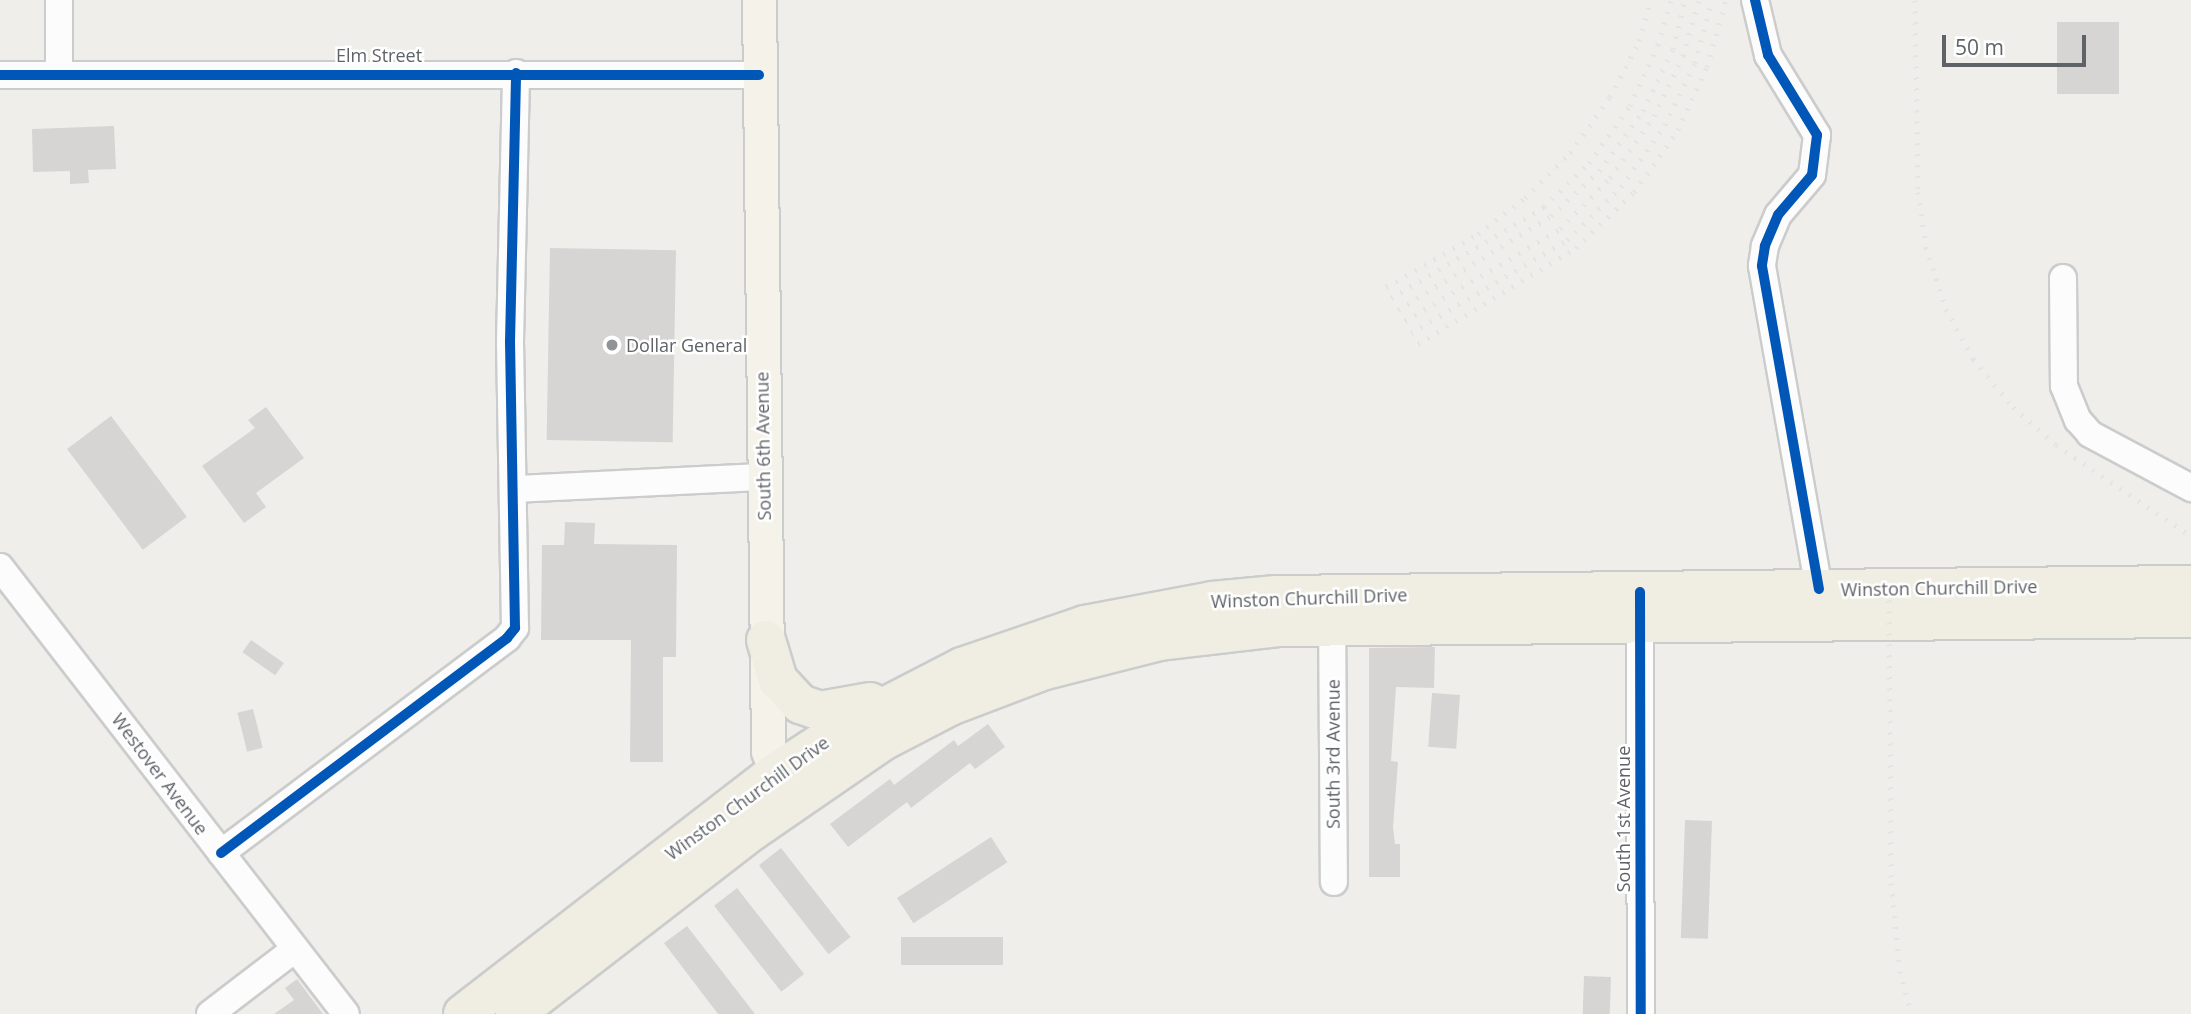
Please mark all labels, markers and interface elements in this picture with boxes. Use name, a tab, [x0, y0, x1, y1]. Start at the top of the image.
scale bar	[1946, 21, 2090, 65]
text: 50 m	[1955, 33, 2004, 61]
street label: Elm Street	[336, 44, 422, 66]
place label: Dollar General	[626, 334, 747, 356]
marker: Dollar General	[604, 337, 620, 353]
street label: South 6th Avenue	[751, 371, 775, 521]
street label: Winston Churchill Drive	[1841, 575, 2037, 601]
street label: Winston Churchill Drive	[1210, 584, 1408, 612]
street label: South 3rd Avenue	[1322, 679, 1344, 829]
street label: Westover Avenue	[107, 709, 213, 839]
street label: Winston Churchill Drive	[661, 732, 833, 864]
street label: South 1st Avenue	[1612, 746, 1634, 892]

